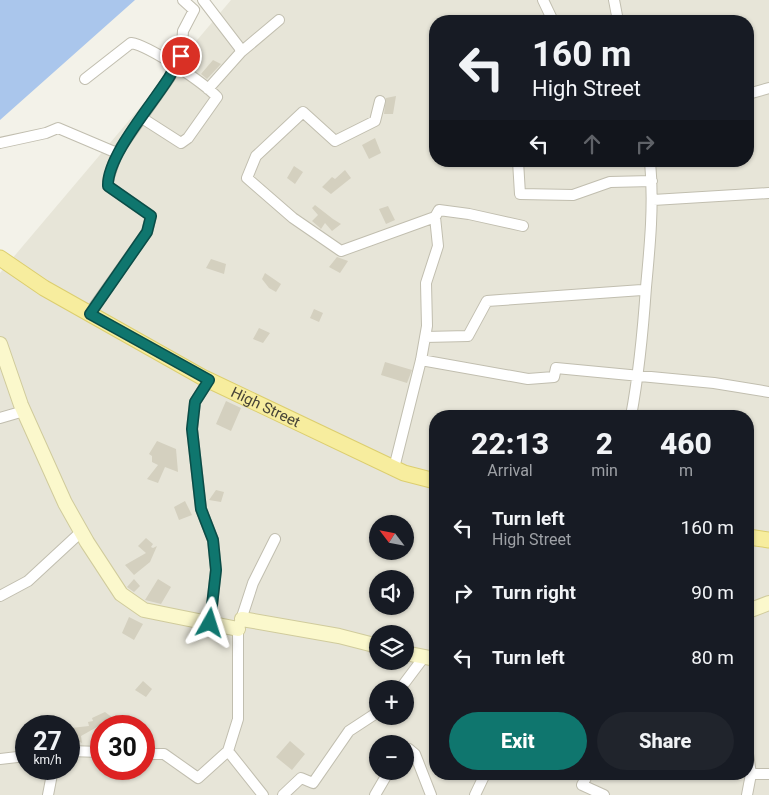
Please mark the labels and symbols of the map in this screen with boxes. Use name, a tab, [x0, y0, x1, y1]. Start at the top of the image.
pin	[160, 35, 202, 77]
street label: High Street	[228, 383, 303, 431]
north arrow	[369, 515, 414, 560]
position arrow	[183, 596, 235, 648]
speed limit sign: 30	[90, 715, 155, 780]

